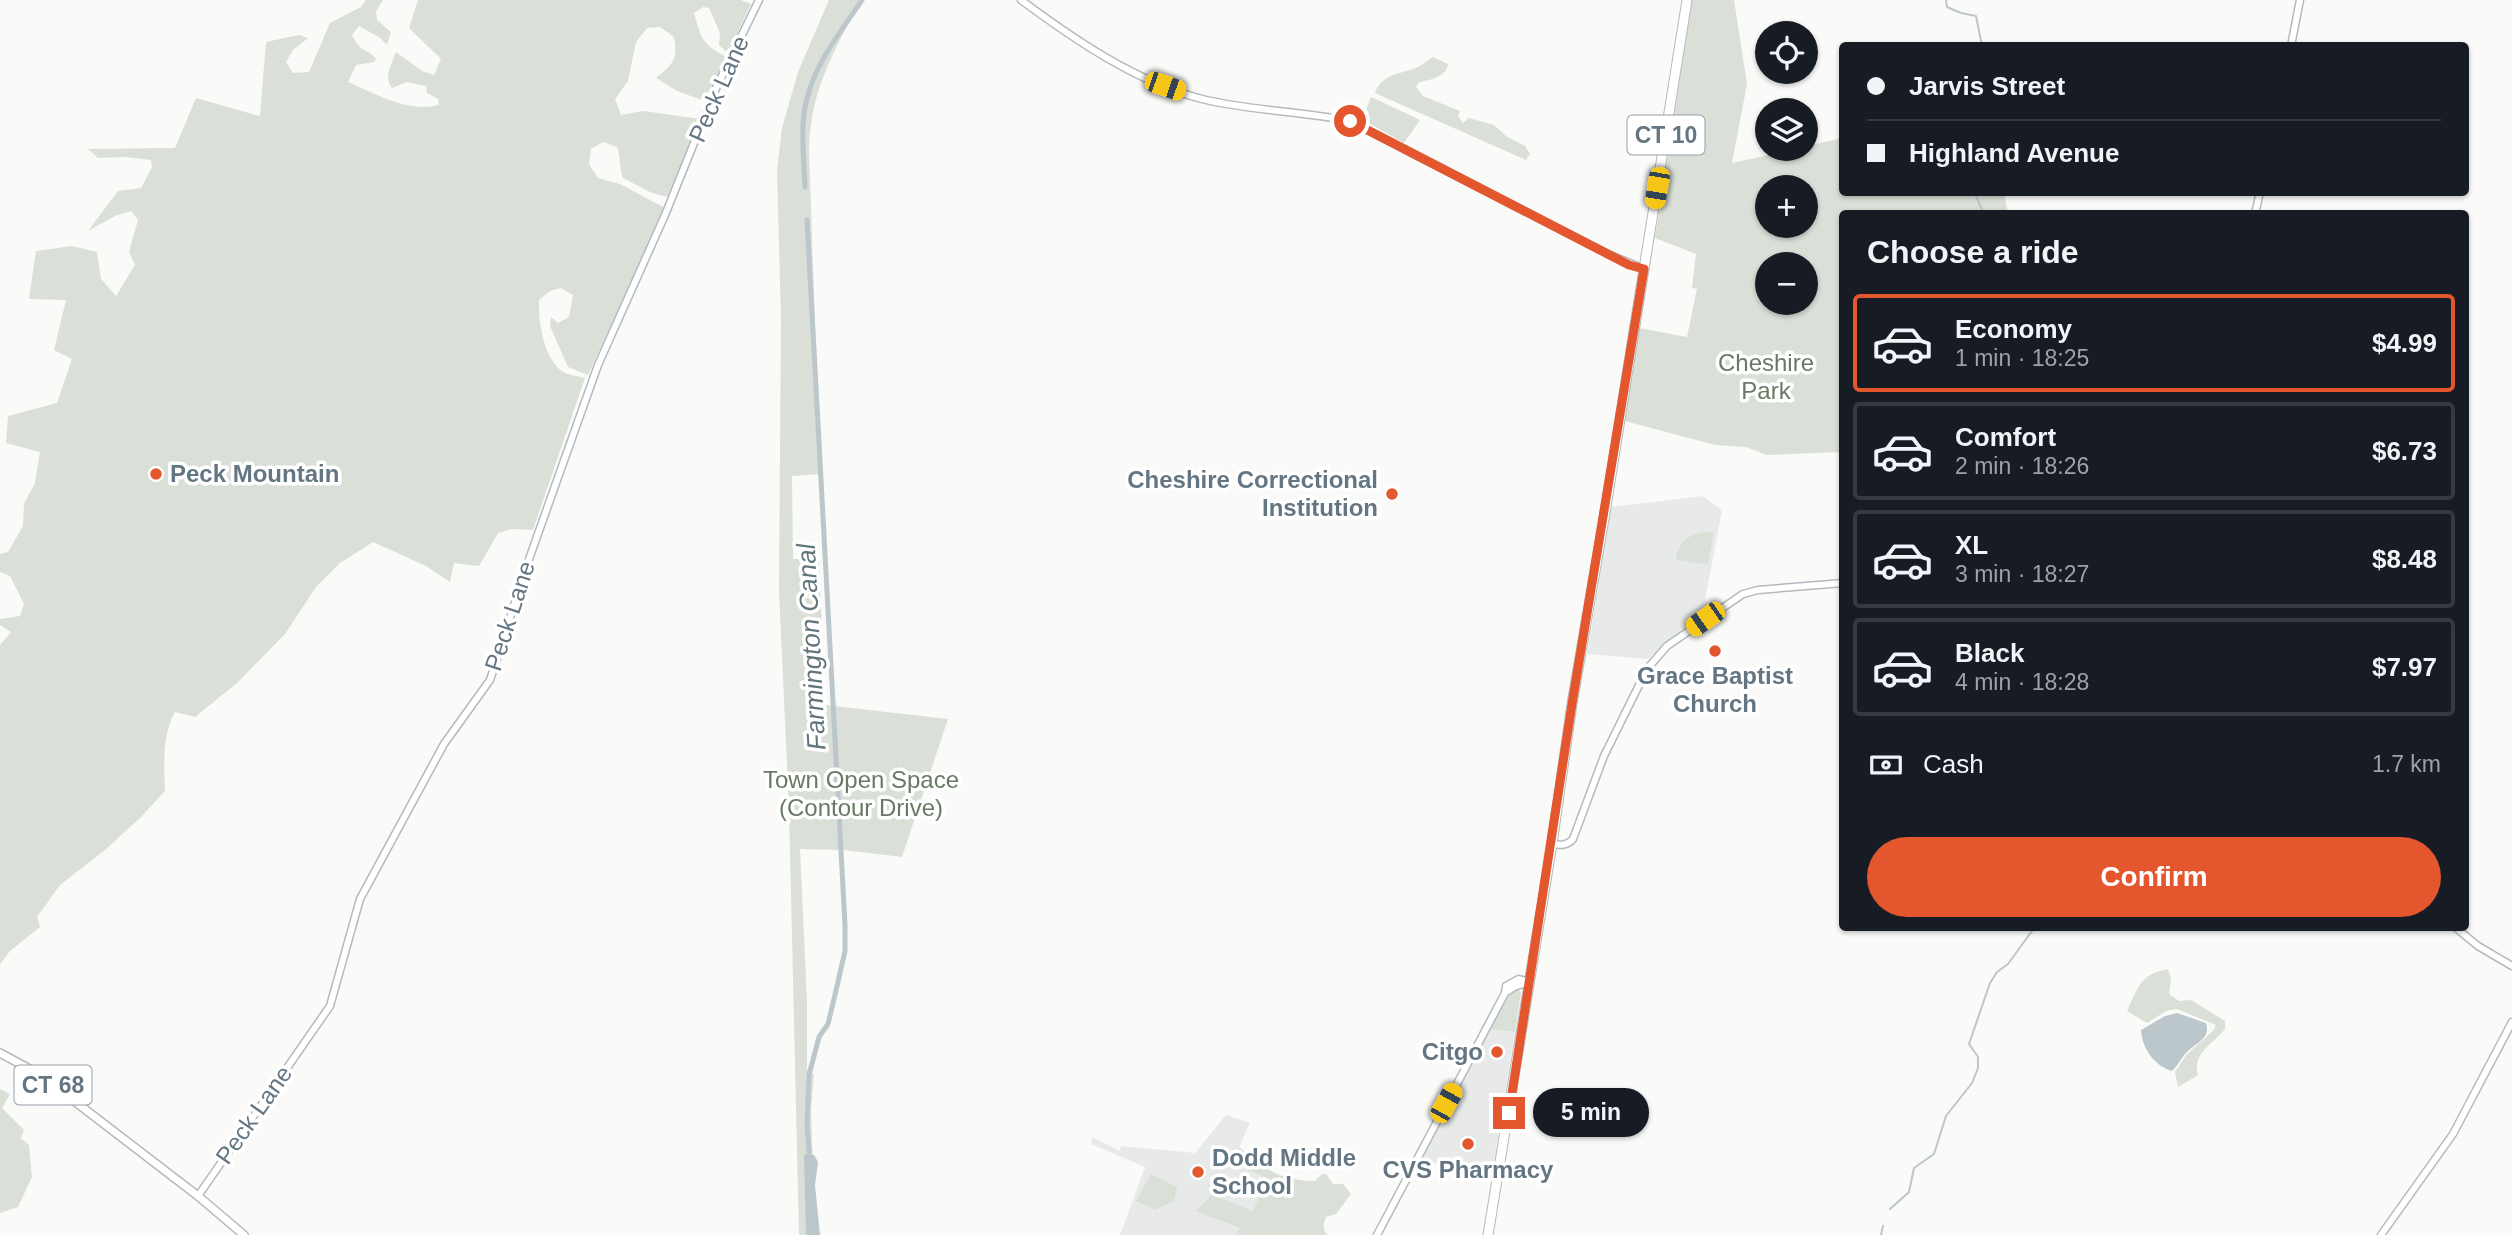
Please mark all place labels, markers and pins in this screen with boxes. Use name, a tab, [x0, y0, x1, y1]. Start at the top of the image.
place label: Peck Mountain	[170, 460, 339, 487]
marker: Peck Mountain	[148, 466, 164, 482]
place label: Cheshire Correctional Institution	[1127, 466, 1378, 521]
marker: Cheshire Correctional Institution	[1384, 486, 1400, 502]
marker: Grace Baptist Church	[1707, 643, 1723, 659]
place label: Grace Baptist Church	[1637, 662, 1793, 717]
place label: Citgo	[1422, 1038, 1483, 1065]
marker: Citgo	[1489, 1044, 1505, 1060]
marker: CVS Pharmacy	[1460, 1136, 1476, 1152]
place label: Dodd Middle School	[1212, 1144, 1356, 1199]
place label: CVS Pharmacy	[1383, 1156, 1554, 1183]
marker: Dodd Middle School	[1190, 1164, 1206, 1180]

